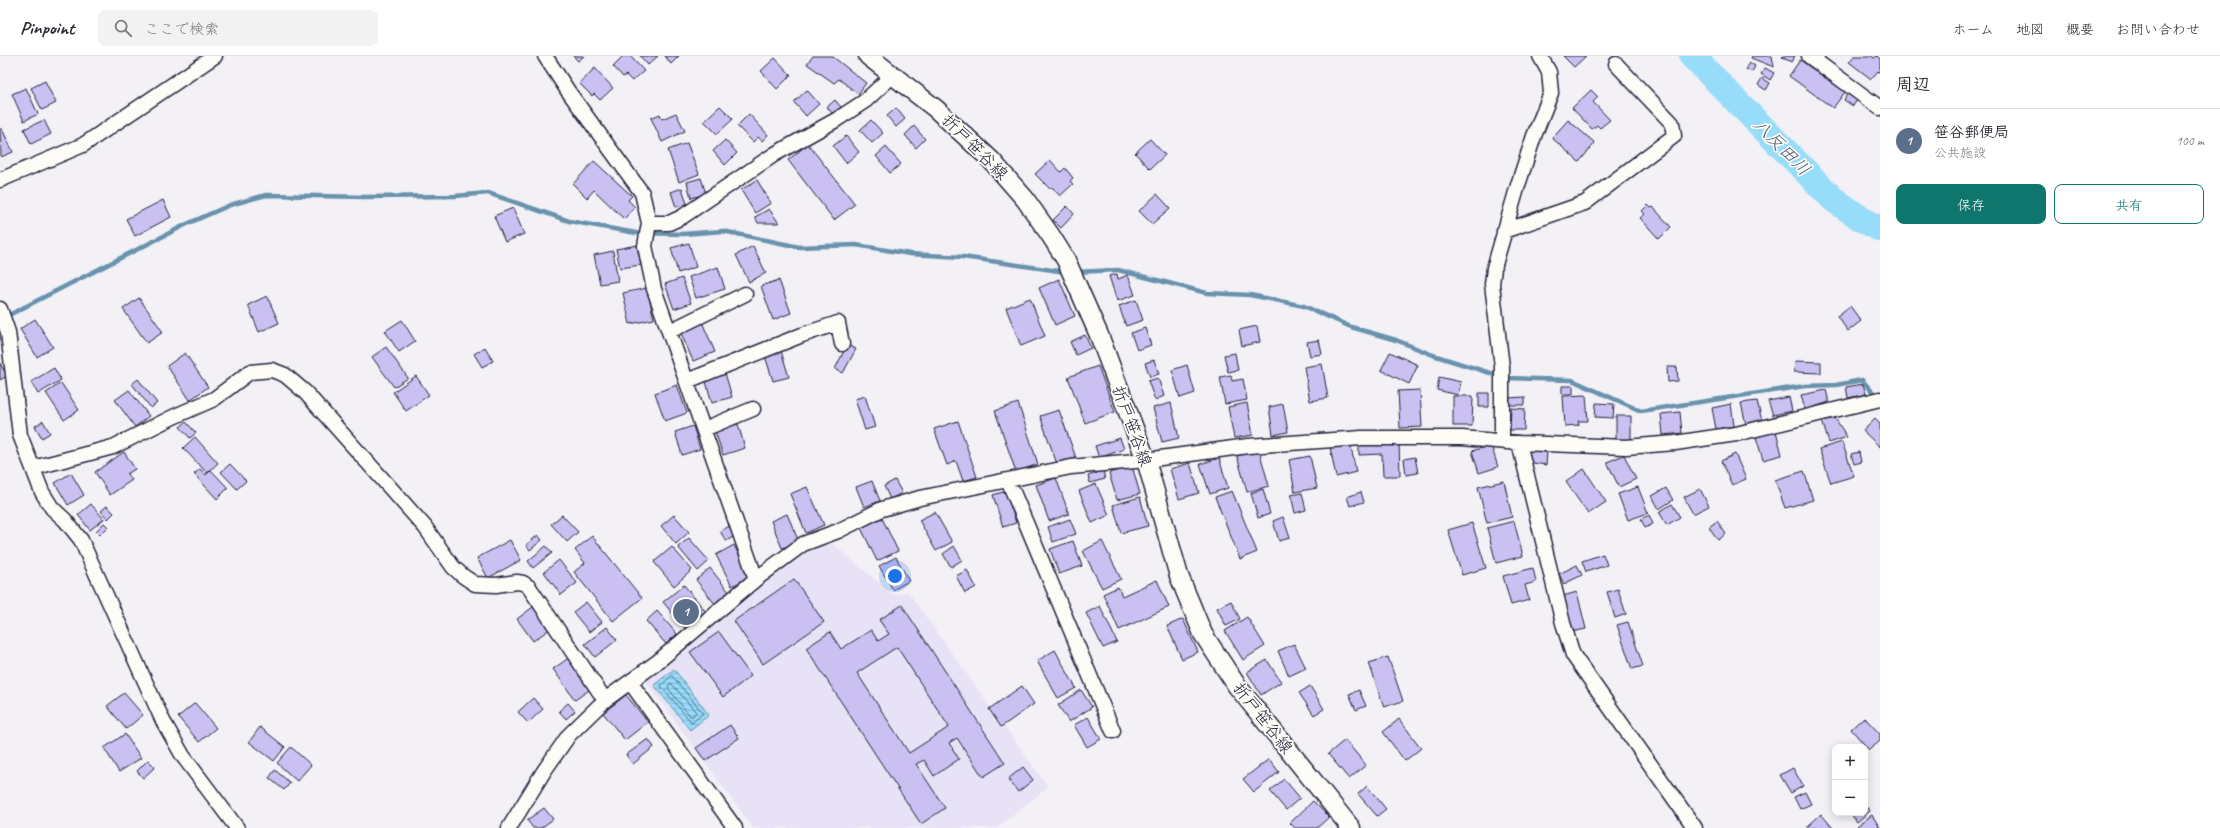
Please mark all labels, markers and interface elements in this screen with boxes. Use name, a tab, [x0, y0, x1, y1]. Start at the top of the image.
search box	[98, 10, 378, 46]
text: Pinpoint	[20, 16, 74, 40]
icon: search	[112, 17, 134, 39]
text: ここで検索	[144, 20, 219, 39]
text: ホーム	[1953, 21, 1994, 38]
text: 地図	[2016, 21, 2044, 38]
text: 概要	[2066, 21, 2094, 38]
text: お問い合わせ	[2116, 21, 2200, 38]
text: 周辺	[1896, 74, 1930, 95]
street label: 折戸笹谷線	[938, 110, 1012, 184]
water label: 八反田川	[1749, 114, 1815, 180]
text: 笹谷郵便局	[1934, 123, 2009, 142]
text: 1	[1906, 133, 1912, 149]
text: 100 m	[2176, 133, 2204, 149]
text: 公共施設	[1934, 145, 1986, 161]
button: 保存	[1896, 184, 2046, 224]
button: 共有	[2054, 184, 2204, 224]
street label: 折戸笹谷線	[1108, 382, 1156, 470]
your location	[885, 566, 905, 586]
pin: 1	[673, 597, 699, 627]
street label: 折戸笹谷線	[1229, 678, 1297, 758]
map controls	[1832, 744, 1868, 816]
button: +	[1832, 744, 1868, 780]
button: −	[1832, 780, 1868, 816]

